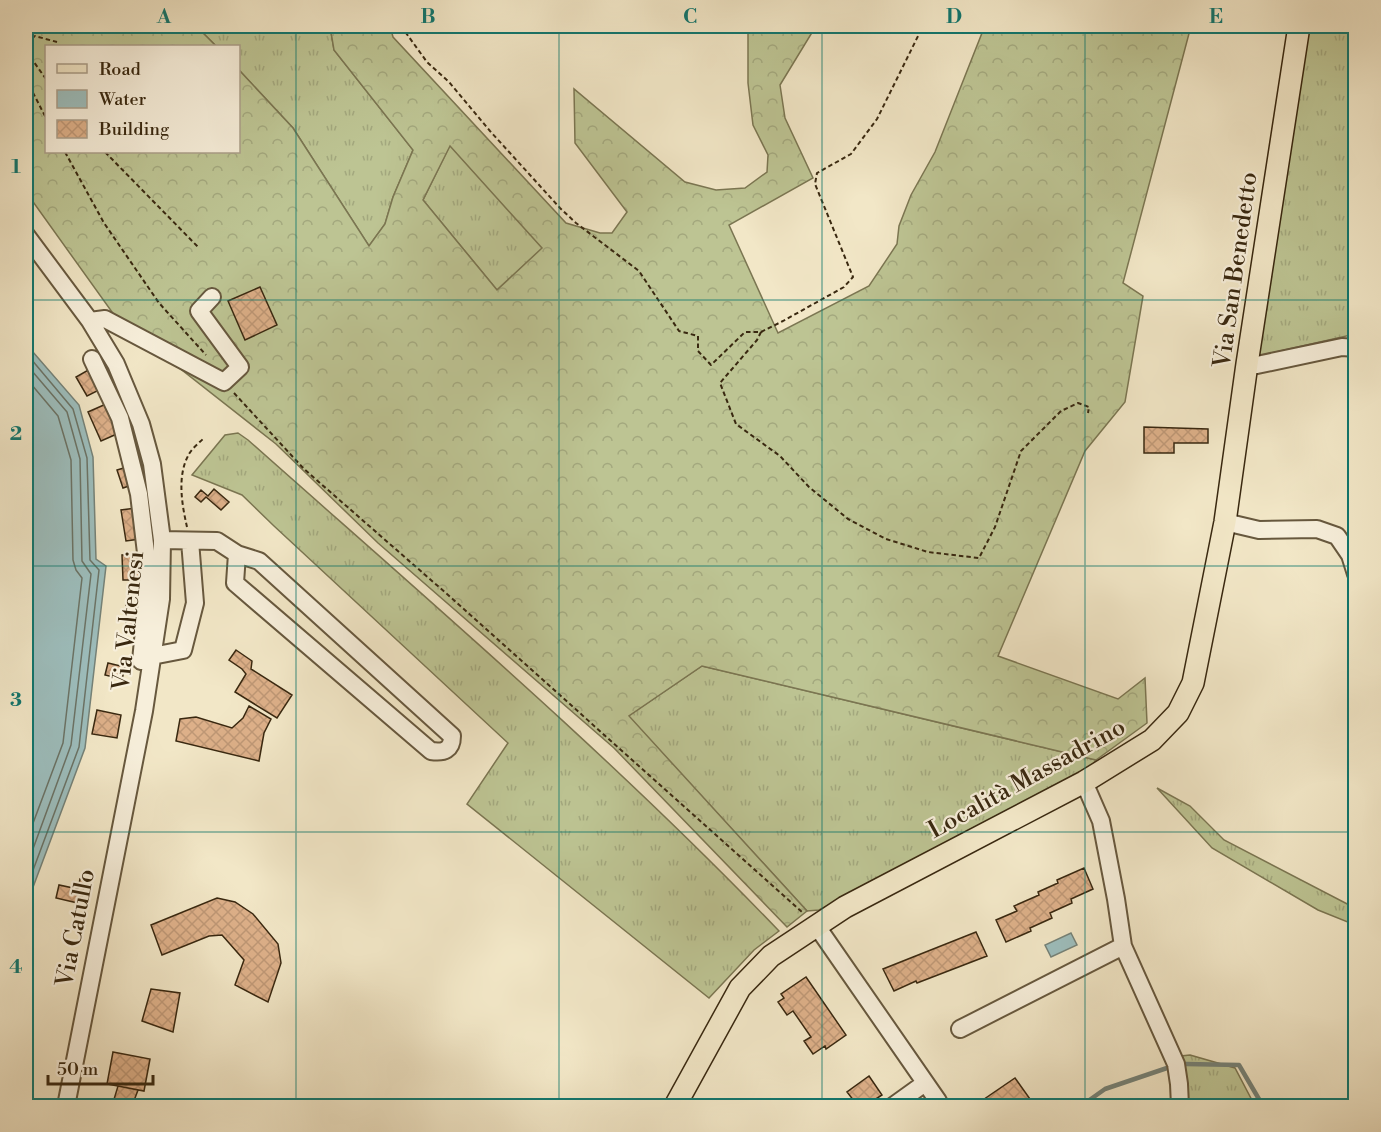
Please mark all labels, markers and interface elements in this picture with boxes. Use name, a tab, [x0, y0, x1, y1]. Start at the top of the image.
text: A	[156, 5, 172, 30]
text: B	[420, 5, 436, 30]
text: C	[683, 5, 697, 30]
text: D	[946, 5, 962, 30]
text: E	[1209, 5, 1223, 30]
legend	[45, 45, 240, 153]
text: Road	[99, 58, 142, 81]
text: Water	[98, 88, 147, 111]
text: Building	[98, 118, 170, 141]
text: 1	[11, 155, 21, 180]
street label: Via San Benedetto	[1207, 170, 1265, 371]
text: 2	[10, 422, 22, 447]
street label: Via Valtenesi	[107, 550, 151, 693]
text: 3	[10, 688, 22, 713]
street label: Località Massadrino	[923, 712, 1131, 846]
street label: Via Catullo	[50, 867, 102, 990]
text: 4	[9, 955, 23, 980]
scale bar	[48, 1048, 153, 1086]
text: 50 m	[57, 1058, 99, 1081]

